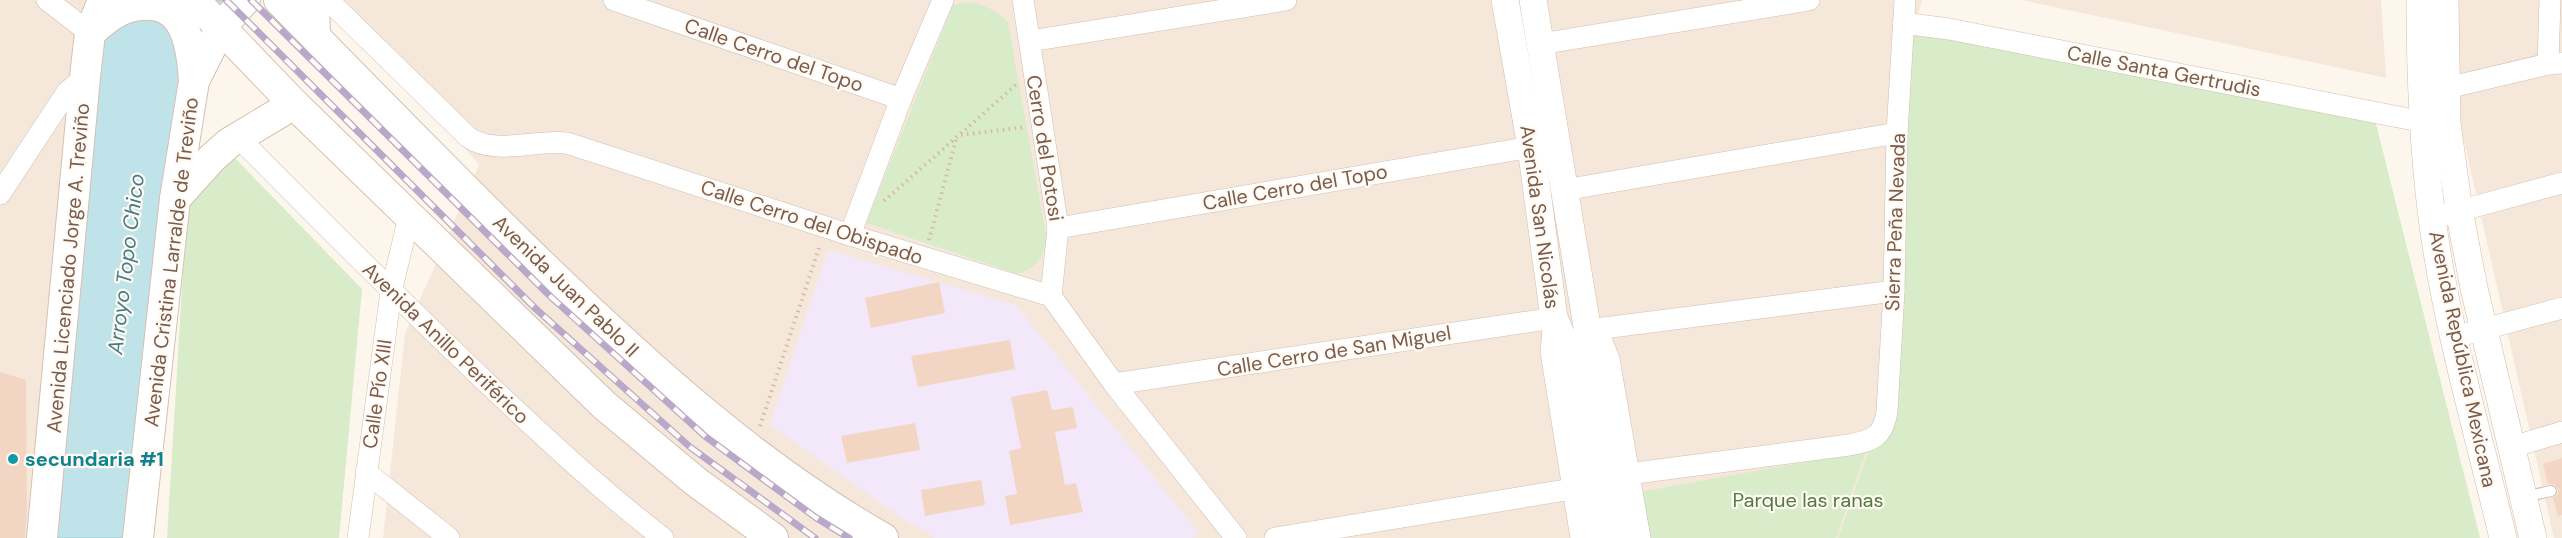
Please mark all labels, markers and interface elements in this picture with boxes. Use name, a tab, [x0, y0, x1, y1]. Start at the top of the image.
street label: Calle Cerro del Topo	[681, 12, 867, 98]
street label: Calle Santa Gertrudis	[2065, 39, 2263, 103]
street label: Cerro del Potosi	[1021, 73, 1069, 223]
street label: Avenida Cristina Larralde de Treviño	[138, 96, 204, 428]
street label: Avenida Licenciado Jorge A. Treviño	[41, 102, 95, 434]
street label: Avenida San Nicolás	[1514, 123, 1566, 311]
street label: Sierra Peña Nevada	[1879, 133, 1911, 311]
street label: Calle Cerro del Topo	[1200, 158, 1390, 216]
water label: Arroyo Topo Chico	[101, 172, 151, 357]
street label: Calle Cerro del Obispado	[697, 174, 927, 270]
street label: Avenida Juan Pablo II	[487, 209, 645, 363]
street label: Avenida República Mexicana	[2423, 228, 2503, 490]
street label: Avenida Anillo Periférico	[357, 256, 535, 430]
street label: Calle Cerro de San Miguel	[1215, 320, 1453, 382]
street label: Calle Pío XIII	[356, 338, 398, 450]
place label: secundaria #1	[25, 446, 164, 472]
marker: secundaria #1	[6, 452, 20, 466]
park label: Parque las ranas	[1732, 487, 1884, 513]

